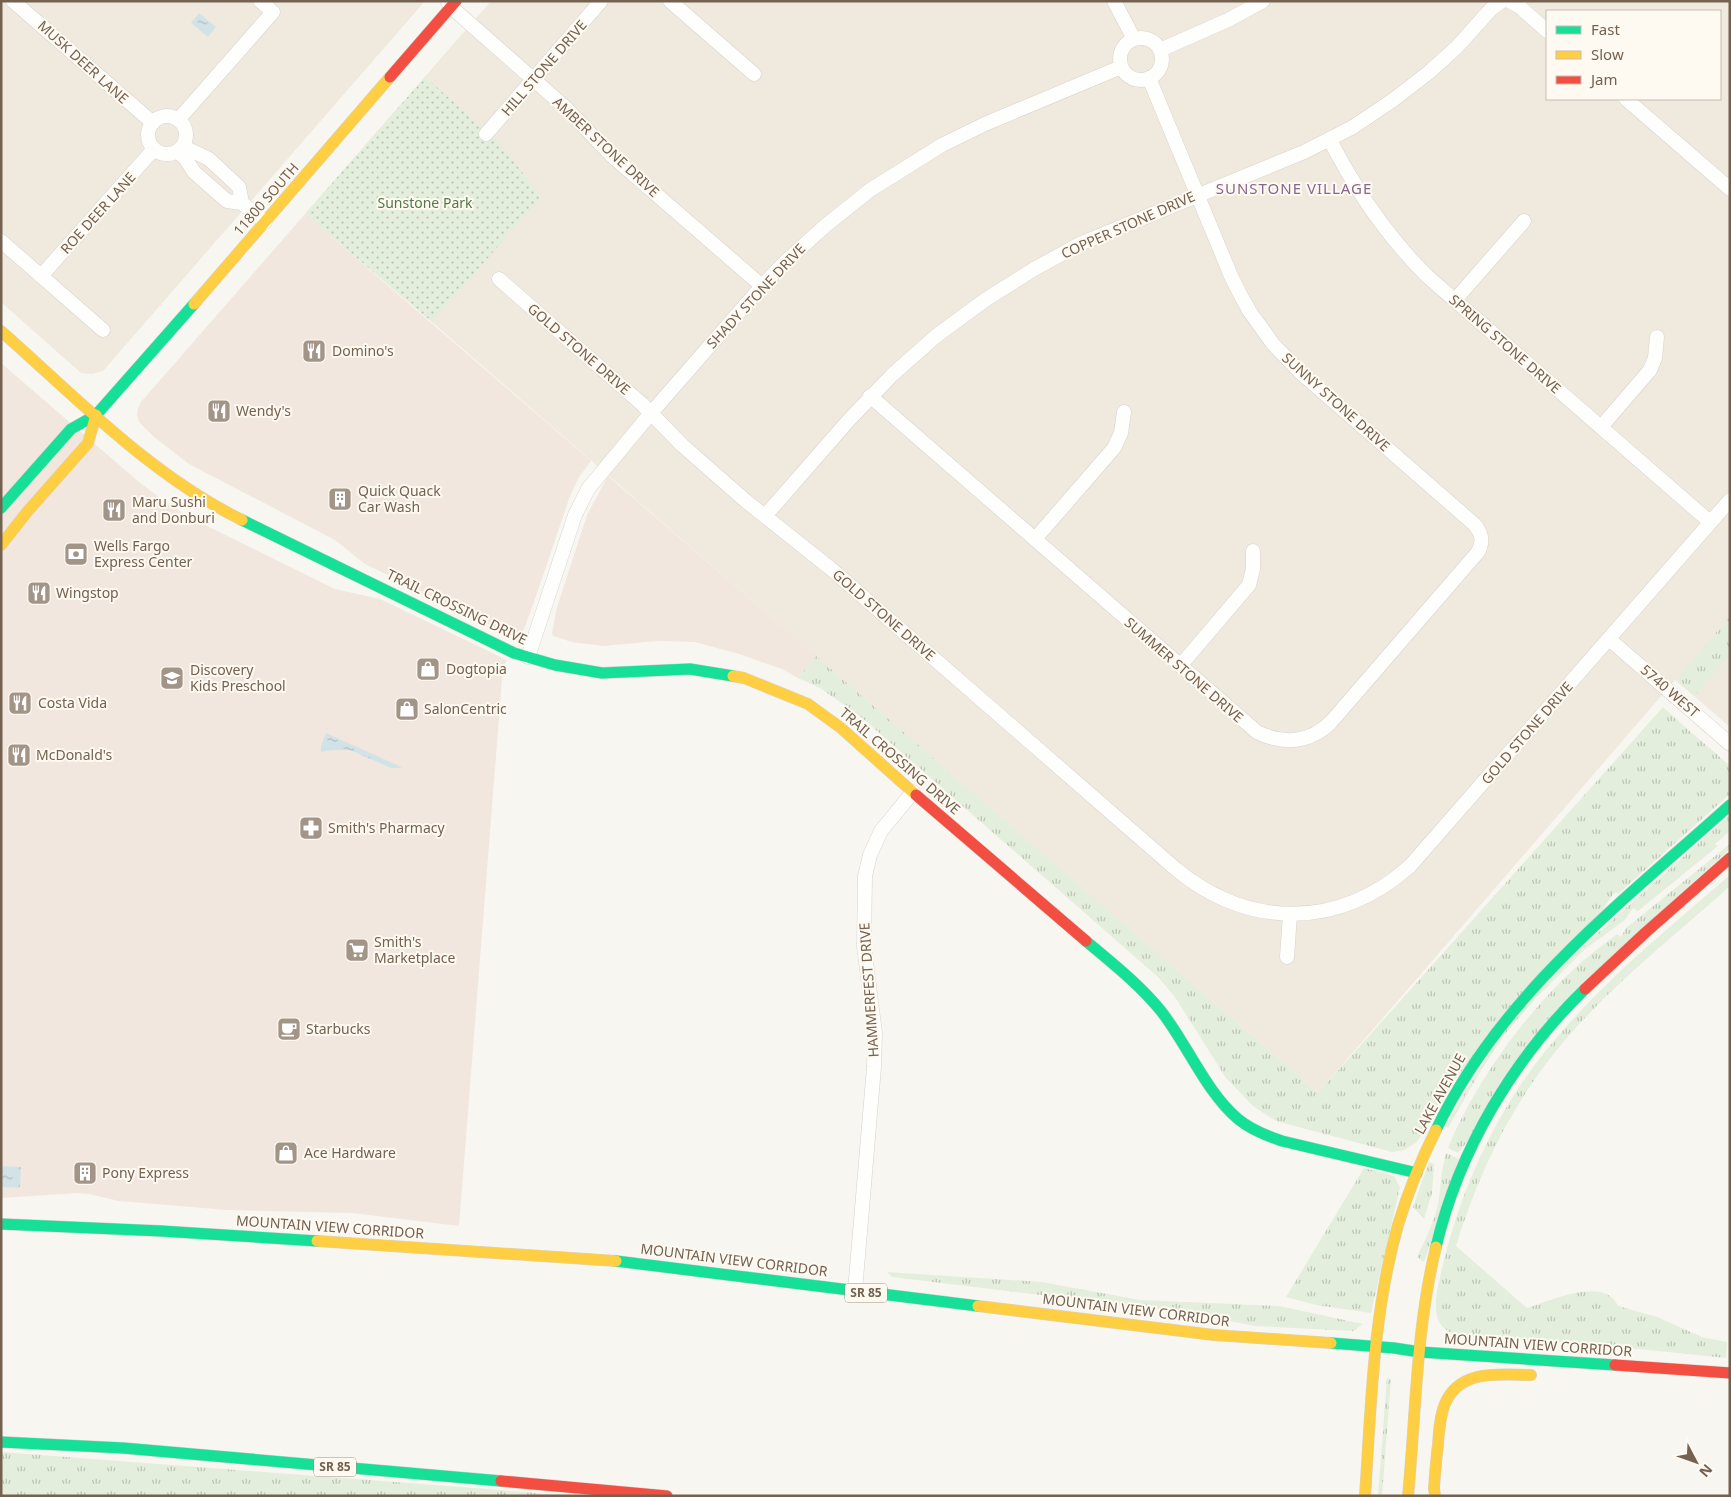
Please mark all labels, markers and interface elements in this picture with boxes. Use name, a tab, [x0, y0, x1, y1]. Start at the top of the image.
legend	[1546, 10, 1721, 100]
street label: MUSK DEER LANE	[34, 16, 133, 107]
street label: HILL STONE DRIVE	[497, 16, 591, 120]
text: Fast	[1591, 19, 1620, 39]
text: Slow	[1591, 44, 1624, 64]
text: Jam	[1589, 69, 1618, 89]
street label: AMBER STONE DRIVE	[549, 92, 664, 201]
street label: 11800 SOUTH	[229, 158, 303, 239]
street label: ROE DEER LANE	[56, 168, 139, 258]
district label: SUNSTONE VILLAGE	[1216, 178, 1372, 198]
street label: COPPER STONE DRIVE	[1058, 186, 1198, 263]
park label: Sunstone Park	[378, 193, 473, 212]
street label: SHADY STONE DRIVE	[702, 239, 809, 352]
street label: SPRING STONE DRIVE	[1445, 290, 1565, 397]
street label: GOLD STONE DRIVE	[524, 299, 635, 399]
restaurant icon: Domino's	[301, 338, 327, 364]
place label: Domino's	[332, 341, 394, 360]
street label: SUNNY STONE DRIVE	[1278, 348, 1394, 455]
restaurant icon: Wendy's	[206, 398, 232, 424]
place label: Wendy's	[236, 401, 291, 420]
place label: Quick Quack Car Wash	[358, 481, 441, 516]
building icon: Quick Quack Car Wash	[327, 486, 353, 512]
place label: Maru Sushi and Donburi	[132, 492, 215, 527]
restaurant icon: Maru Sushi and Donburi	[101, 497, 127, 523]
place label: Wells Fargo Express Center	[94, 536, 193, 571]
bank icon: Wells Fargo Express Center	[63, 541, 89, 567]
street label: TRAIL CROSSING DRIVE	[384, 564, 531, 649]
street label: GOLD STONE DRIVE	[829, 565, 940, 665]
restaurant icon: Wingstop	[26, 580, 52, 606]
place label: Wingstop	[56, 583, 119, 602]
street label: SUMMER STONE DRIVE	[1121, 613, 1248, 726]
shop icon: Dogtopia	[415, 656, 441, 682]
place label: Dogtopia	[446, 659, 507, 678]
place label: Discovery Kids Preschool	[190, 660, 286, 695]
street label: 5740 WEST	[1637, 660, 1704, 722]
school or university icon: Discovery Kids Preschool	[159, 665, 185, 691]
street label: GOLD STONE DRIVE	[1477, 677, 1577, 788]
restaurant icon: Costa Vida	[7, 690, 33, 716]
place label: Costa Vida	[38, 693, 107, 712]
shop icon: SalonCentric	[394, 696, 420, 722]
place label: SalonCentric	[424, 699, 507, 718]
street label: TRAIL CROSSING DRIVE	[836, 703, 965, 818]
restaurant icon: McDonald's	[6, 742, 32, 768]
place label: McDonald's	[36, 745, 113, 764]
pharmacy icon: Smith's Pharmacy	[298, 815, 324, 841]
place label: Smith's Pharmacy	[328, 818, 445, 837]
street label: HAMMERFEST DRIVE	[854, 922, 883, 1058]
place label: Smith's Marketplace	[374, 932, 456, 967]
supermarket icon: Smith's Marketplace	[344, 937, 370, 963]
cafe icon: Starbucks	[276, 1016, 302, 1042]
place label: Starbucks	[306, 1019, 371, 1038]
street label: LAKE AVENUE	[1410, 1050, 1470, 1138]
shop icon: Ace Hardware	[273, 1140, 299, 1166]
place label: Ace Hardware	[304, 1143, 396, 1162]
building icon: Pony Express	[72, 1160, 98, 1186]
place label: Pony Express	[102, 1163, 189, 1182]
street label: MOUNTAIN VIEW CORRIDOR	[235, 1210, 425, 1243]
street label: MOUNTAIN VIEW CORRIDOR	[639, 1239, 829, 1280]
road number: SR 85	[845, 1284, 887, 1302]
street label: MOUNTAIN VIEW CORRIDOR	[1041, 1289, 1231, 1330]
street label: MOUNTAIN VIEW CORRIDOR	[1443, 1328, 1633, 1361]
north arrow	[1671, 1437, 1721, 1487]
road number: SR 85	[314, 1458, 356, 1476]
text: N	[1695, 1460, 1717, 1481]

